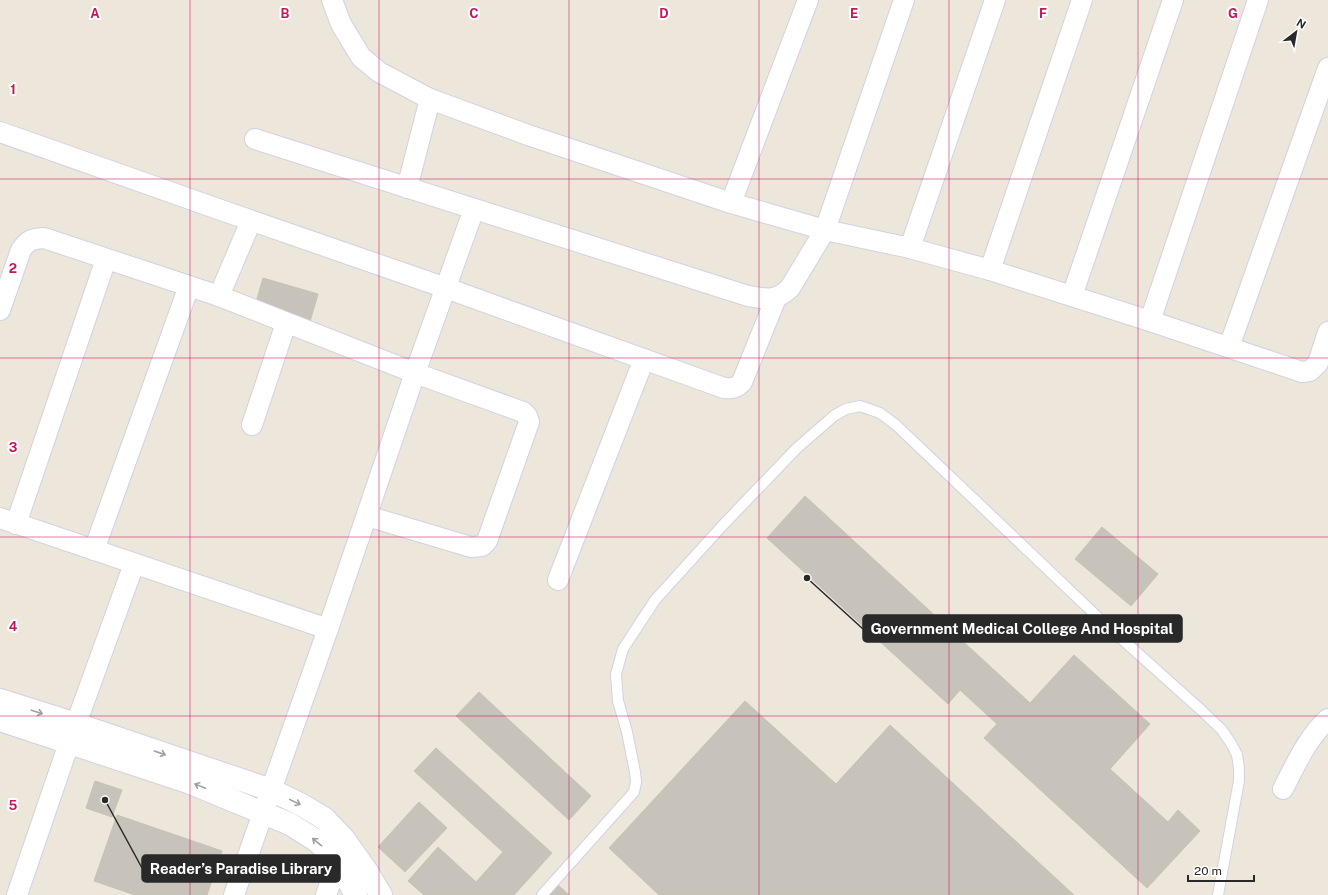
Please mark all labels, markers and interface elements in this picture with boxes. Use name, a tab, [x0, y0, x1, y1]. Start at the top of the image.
text: A	[90, 6, 100, 21]
text: B	[281, 6, 290, 21]
text: C	[469, 6, 479, 21]
text: D	[659, 6, 669, 21]
text: E	[850, 6, 858, 21]
text: F	[1039, 6, 1047, 21]
text: G	[1228, 6, 1238, 21]
north arrow	[1276, 12, 1316, 52]
text: N	[1294, 16, 1308, 31]
text: 1	[10, 82, 16, 97]
text: 2	[9, 261, 17, 276]
text: 3	[9, 440, 18, 455]
callout: Government Medical College And Hospital	[863, 615, 1182, 642]
text: 4	[9, 619, 18, 634]
text: Government Medical College And Hospital	[870, 620, 1174, 637]
one-way arrow	[31, 708, 43, 716]
one-way arrow	[154, 750, 167, 757]
one-way arrow	[194, 782, 206, 790]
text: 5	[9, 798, 18, 813]
one-way arrow	[289, 799, 301, 806]
one-way arrow	[311, 838, 322, 846]
callout: Reader’s Paradise Library	[142, 855, 340, 882]
scale bar	[1188, 857, 1254, 883]
text: Reader’s Paradise Library	[150, 860, 333, 877]
text: 20 m	[1194, 864, 1222, 878]

